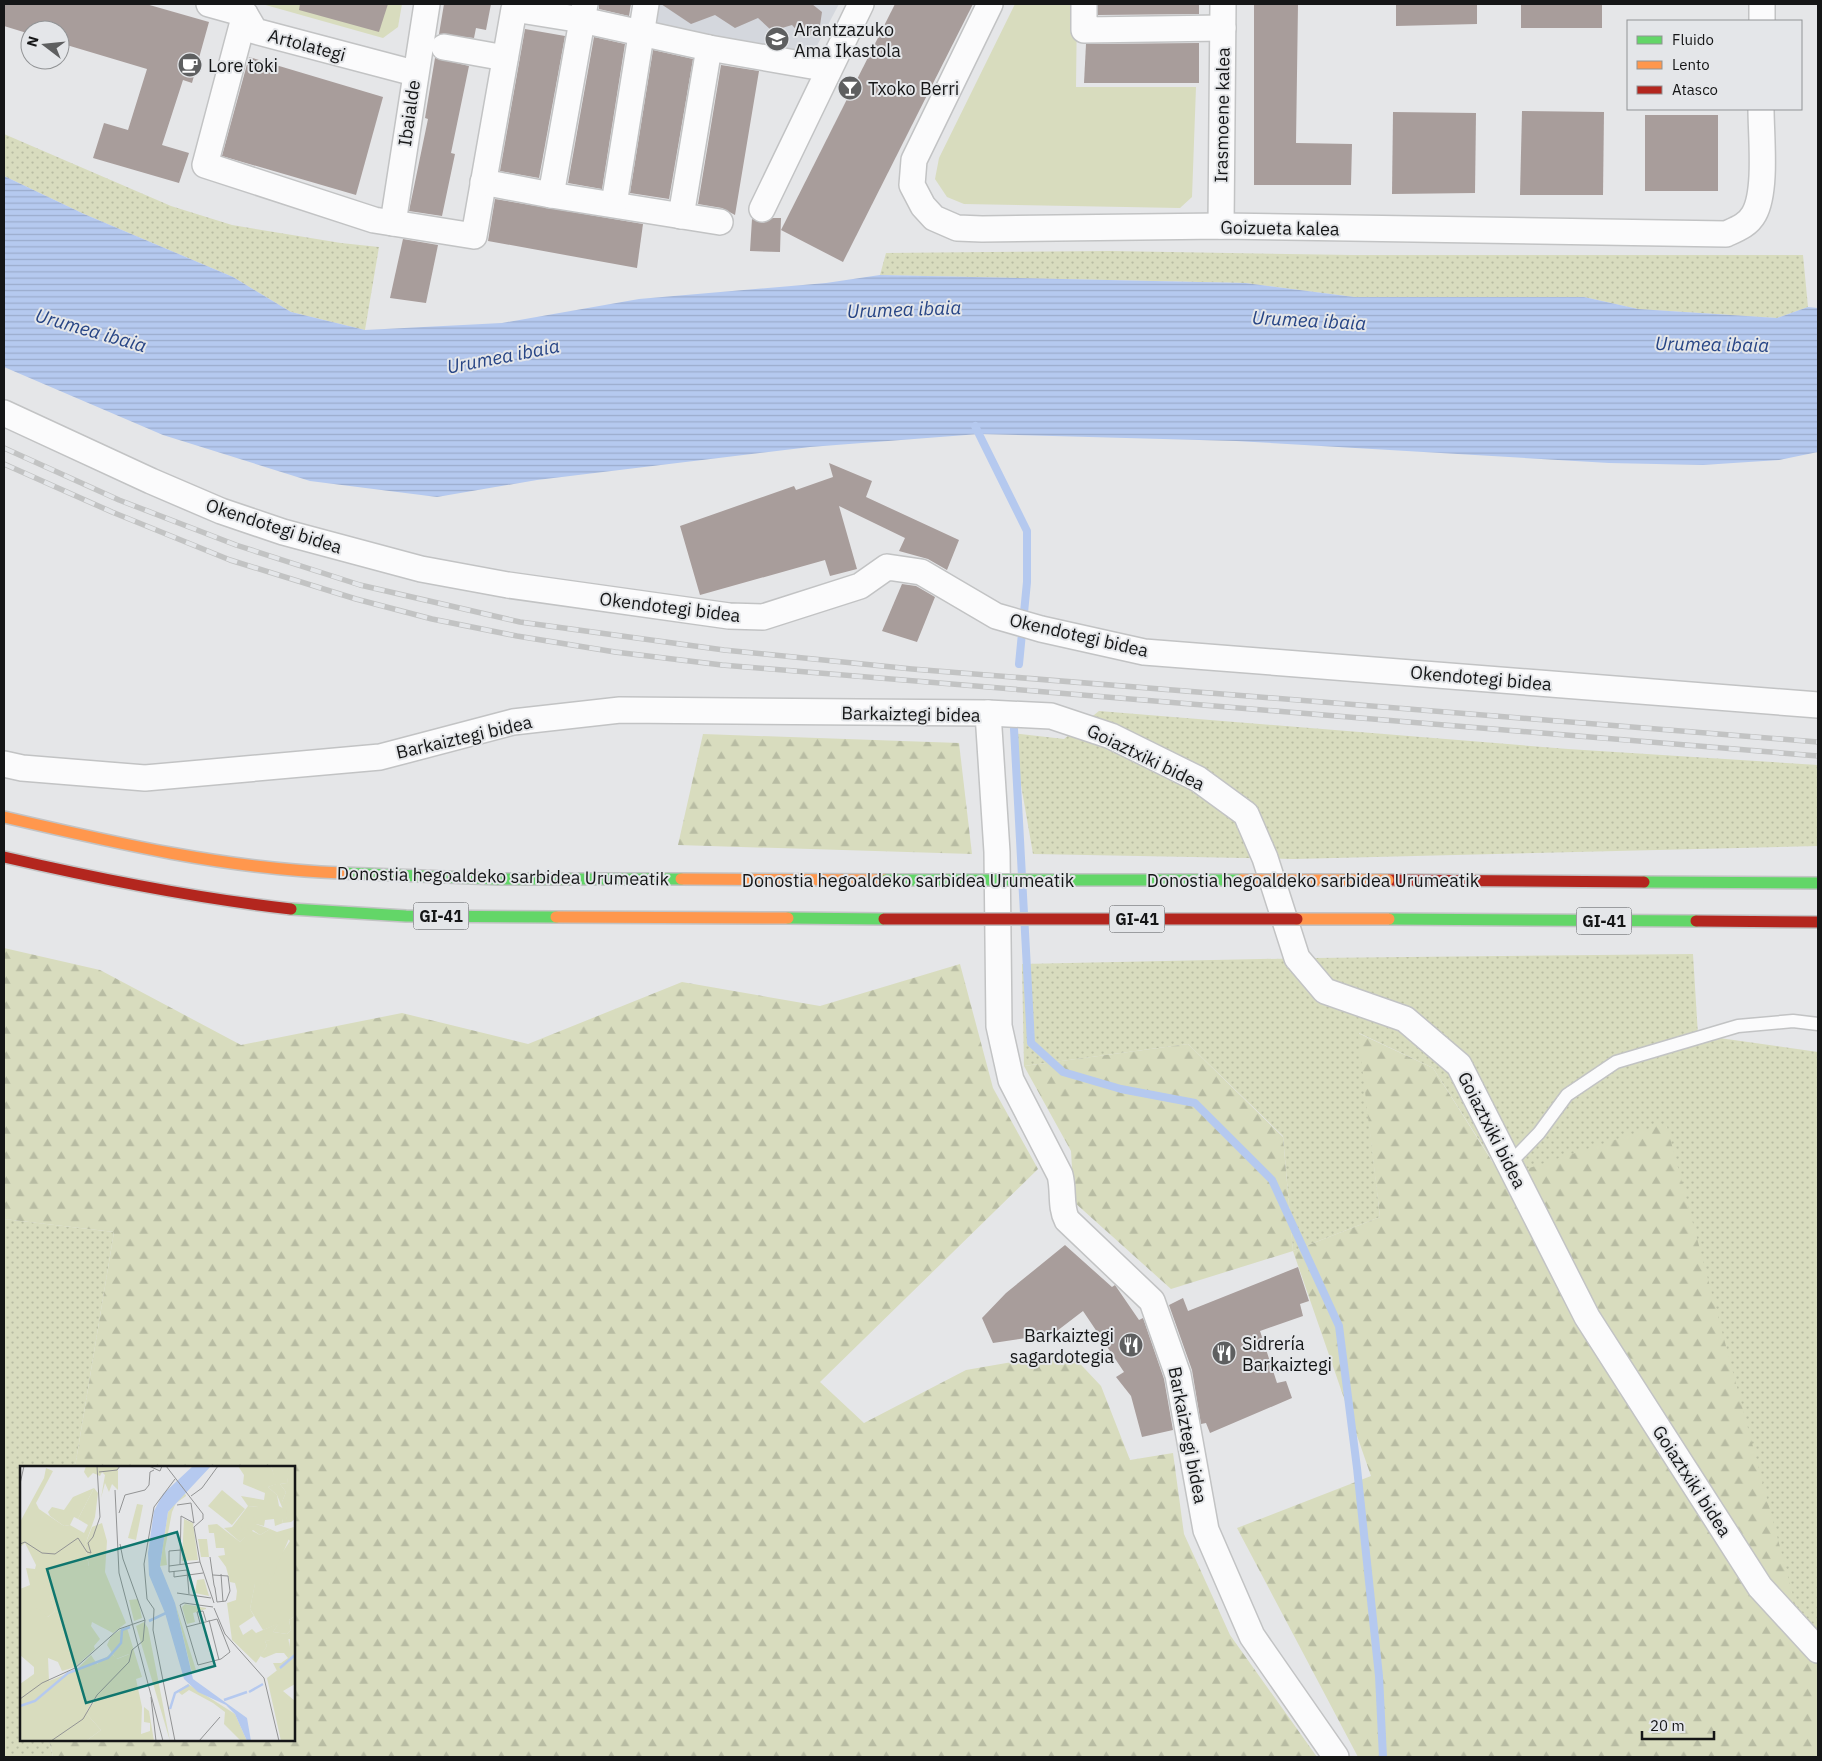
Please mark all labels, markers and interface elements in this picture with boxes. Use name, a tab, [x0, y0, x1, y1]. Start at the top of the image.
place label: Arantzazuko Ama Ikastola	[794, 18, 901, 62]
north arrow	[20, 20, 70, 70]
legend	[1627, 20, 1802, 110]
street label: Artolategi	[266, 24, 348, 66]
school or university icon: Arantzazuko Ama Ikastola	[764, 26, 790, 52]
text: Fluido	[1672, 30, 1714, 49]
text: N	[22, 34, 43, 49]
street label: Irasmoene kalea	[1209, 47, 1235, 183]
cafe icon: Lore toki	[177, 52, 203, 78]
place label: Lore toki	[208, 54, 278, 77]
text: Lento	[1672, 55, 1710, 74]
bar icon: Txoko Berri	[837, 75, 863, 101]
place label: Txoko Berri	[868, 77, 959, 100]
street label: Ibaialde	[393, 78, 425, 148]
text: Atasco	[1672, 80, 1718, 99]
street label: Goizueta kalea	[1220, 215, 1340, 241]
water label: Urumea ibaia	[846, 295, 962, 323]
water label: Urumea ibaia	[33, 303, 149, 357]
water label: Urumea ibaia	[1251, 305, 1367, 335]
water label: Urumea ibaia	[1655, 331, 1769, 357]
water label: Urumea ibaia	[445, 333, 561, 379]
street label: Okendotegi bidea	[203, 493, 345, 559]
street label: Okendotegi bidea	[598, 587, 742, 627]
street label: Okendotegi bidea	[1007, 608, 1151, 662]
street label: Okendotegi bidea	[1409, 660, 1553, 696]
street label: Barkaiztegi bidea	[841, 701, 981, 727]
street label: Barkaiztegi bidea	[394, 710, 535, 764]
street label: Goiaztxiki bidea	[1083, 719, 1209, 796]
street label: Donostia hegoaldeko sarbidea Urumeatik	[337, 862, 670, 890]
street label: Donostia hegoaldeko sarbidea Urumeatik	[742, 869, 1075, 892]
street label: Donostia hegoaldeko sarbidea Urumeatik	[1147, 869, 1480, 892]
road number: GI-41	[414, 902, 468, 929]
road number: GI-41	[1110, 906, 1164, 932]
road number: GI-41	[1576, 908, 1632, 934]
street label: Goiaztxiki bidea	[1453, 1068, 1532, 1193]
place label: Barkaiztegi sagardotegia	[1010, 1324, 1114, 1368]
restaurant icon: Barkaiztegi sagardotegia	[1118, 1332, 1144, 1358]
place label: Sidrería Barkaiztegi	[1242, 1332, 1332, 1376]
restaurant icon: Sidrería Barkaiztegi	[1211, 1340, 1237, 1366]
street label: Barkaiztegi bidea	[1163, 1365, 1213, 1506]
street label: Goiaztxiki bidea	[1647, 1421, 1737, 1541]
inset map	[20, 1466, 295, 1741]
scale bar	[1642, 1708, 1714, 1740]
text: 20 m	[1650, 1716, 1685, 1735]

